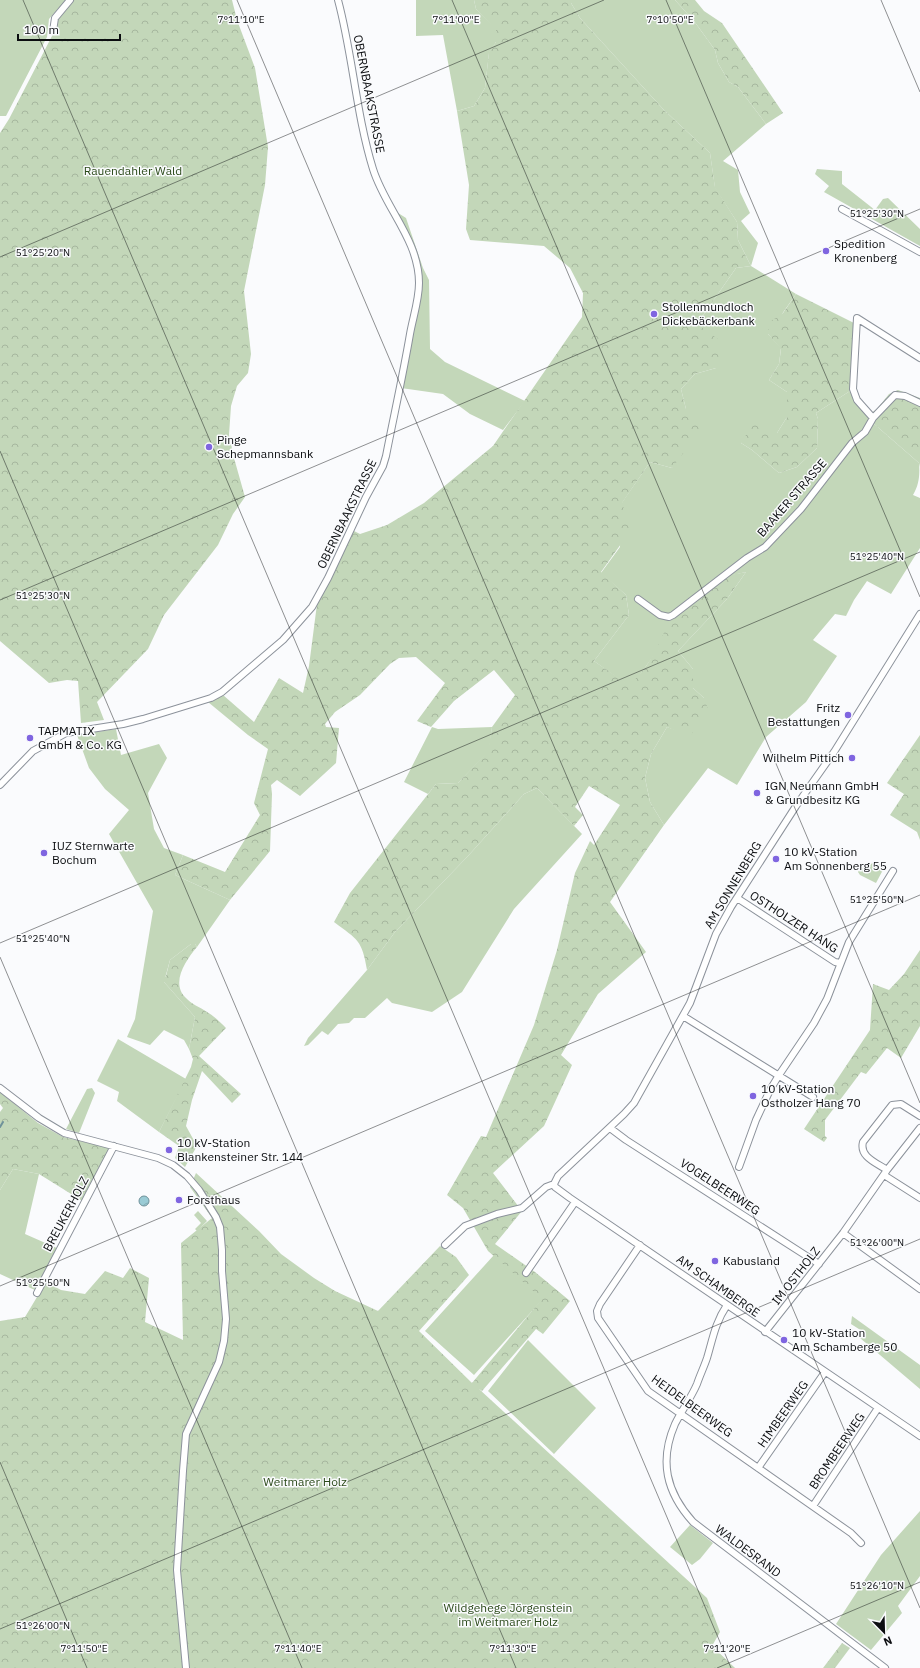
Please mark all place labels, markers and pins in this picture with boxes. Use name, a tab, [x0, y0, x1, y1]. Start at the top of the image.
place label: Spedition Kronenberg	[834, 236, 897, 265]
marker: Spedition Kronenberg	[821, 246, 831, 256]
place label: Stollenmundloch Dickebäckerbank	[662, 299, 755, 328]
marker: Stollenmundloch Dickebäckerbank	[649, 309, 659, 319]
place label: Pinge Schepmannsbank	[217, 432, 314, 461]
marker: Pinge Schepmannsbank	[204, 442, 214, 452]
place label: Fritz Bestattungen	[768, 700, 840, 729]
marker: Fritz Bestattungen	[843, 710, 853, 720]
place label: TAPMATIX GmbH & Co. KG	[38, 723, 122, 752]
marker: TAPMATIX GmbH & Co. KG	[25, 733, 35, 743]
place label: Wilhelm Pittich	[763, 750, 844, 765]
marker: Wilhelm Pittich	[847, 753, 857, 763]
place label: IGN Neumann GmbH & Grundbesitz KG	[765, 778, 879, 807]
marker: IGN Neumann GmbH & Grundbesitz KG	[752, 788, 762, 798]
place label: IUZ Sternwarte Bochum	[52, 838, 135, 867]
place label: 10 kV-Station Am Sonnenberg 55	[784, 844, 887, 873]
marker: IUZ Sternwarte Bochum	[39, 848, 49, 858]
marker: 10 kV-Station Am Sonnenberg 55	[771, 854, 781, 864]
place label: 10 kV-Station Ostholzer Hang 70	[761, 1081, 861, 1110]
marker: 10 kV-Station Ostholzer Hang 70	[748, 1091, 758, 1101]
place label: 10 kV-Station Blankensteiner Str. 144	[177, 1135, 303, 1164]
marker: 10 kV-Station Blankensteiner Str. 144	[164, 1145, 174, 1155]
place label: Forsthaus	[187, 1192, 241, 1207]
marker: Forsthaus	[174, 1195, 184, 1205]
place label: Kabusland	[723, 1253, 780, 1268]
marker: Kabusland	[710, 1256, 720, 1266]
place label: 10 kV-Station Am Schamberge 50	[792, 1325, 897, 1354]
marker: 10 kV-Station Am Schamberge 50	[779, 1335, 789, 1345]

